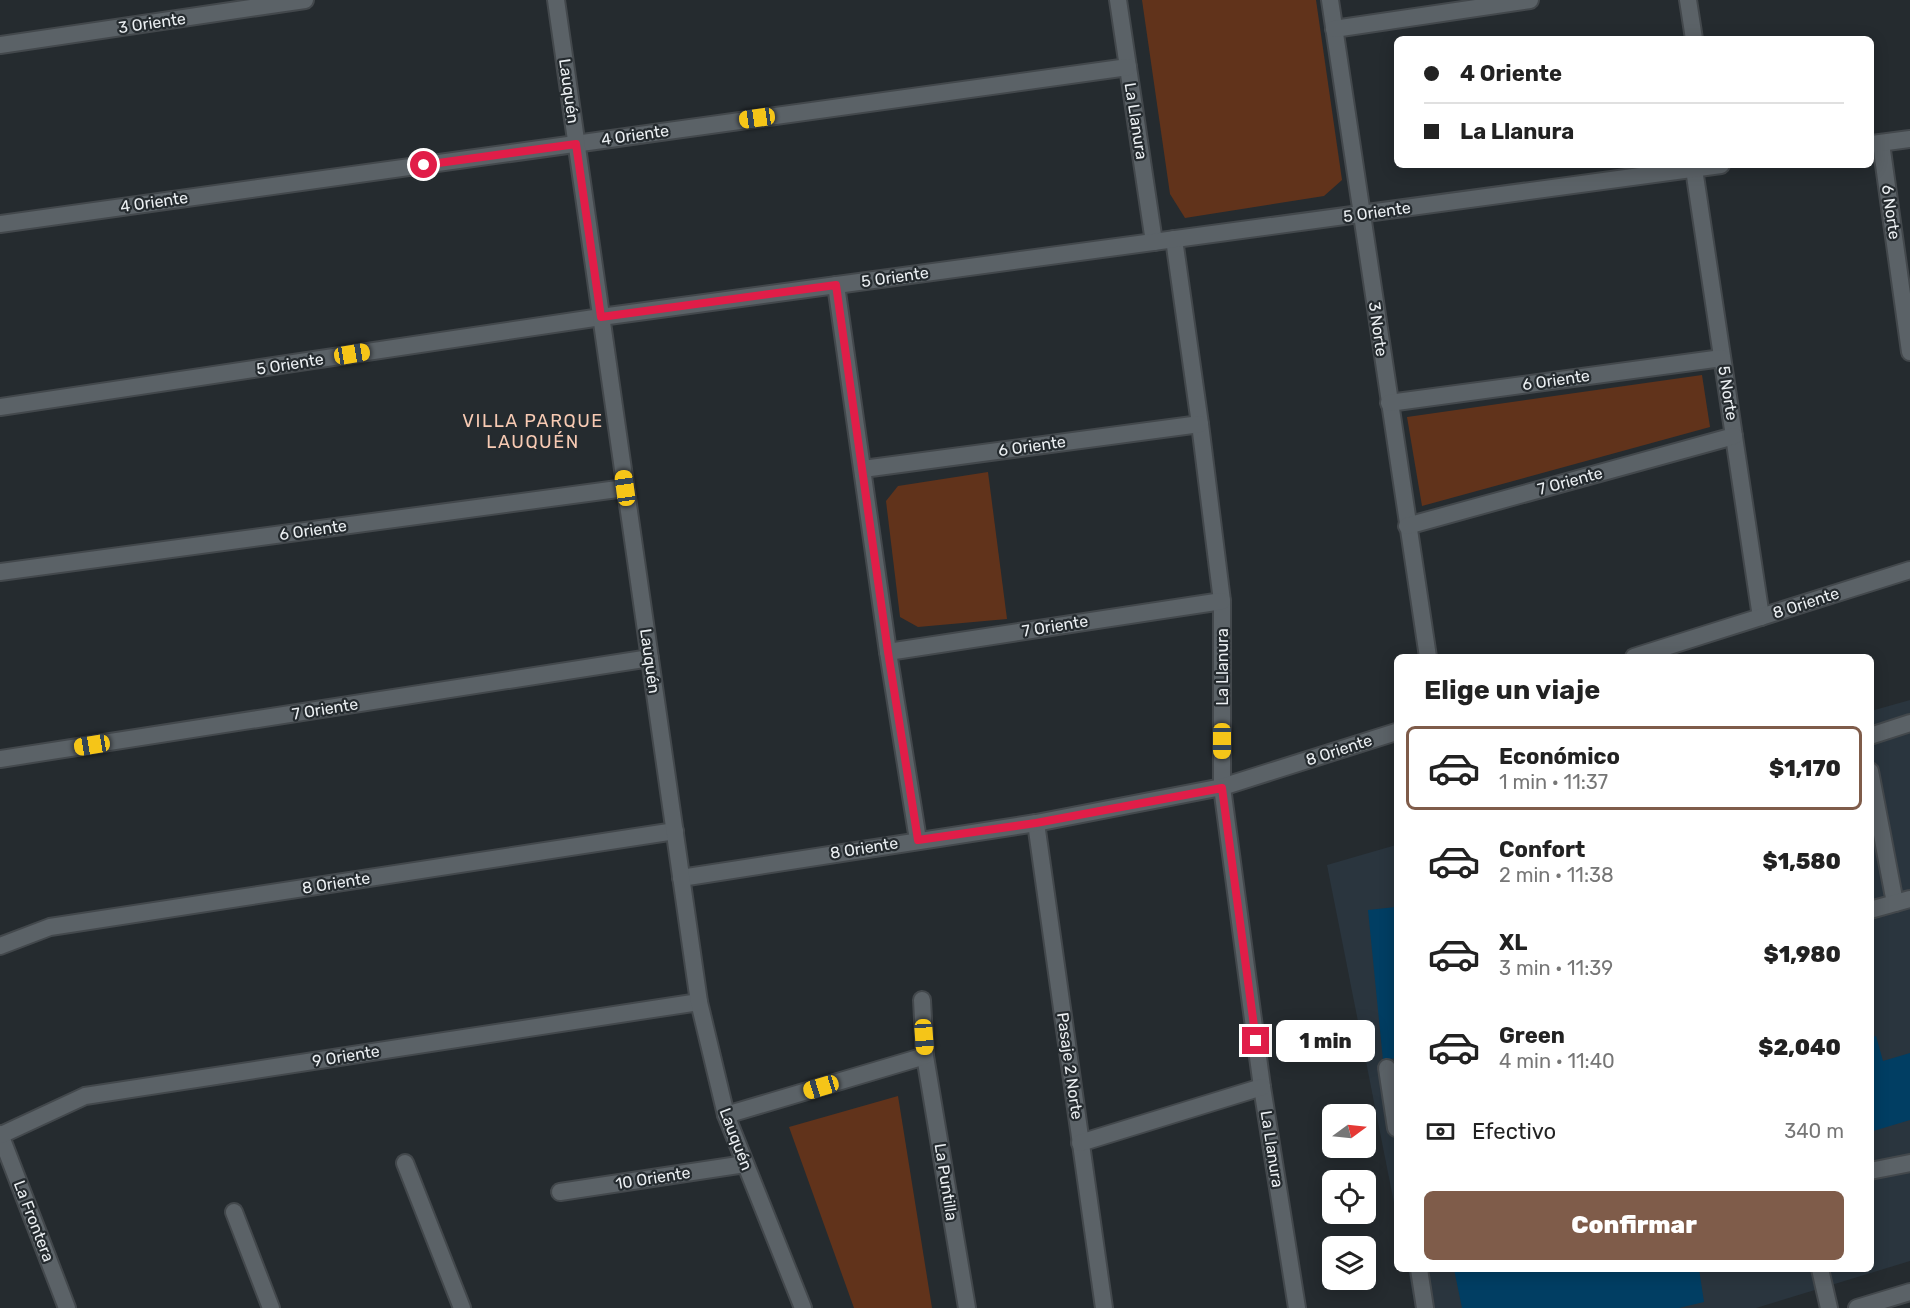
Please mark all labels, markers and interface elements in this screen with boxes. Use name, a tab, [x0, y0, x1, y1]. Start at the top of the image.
street label: 3 Oriente	[117, 9, 187, 37]
street label: Lauquén	[555, 57, 583, 125]
text: 4 Oriente	[1460, 60, 1562, 87]
street label: La Llanura	[1121, 81, 1151, 161]
car	[738, 107, 776, 129]
text: La Llanura	[1460, 118, 1574, 145]
street label: 4 Oriente	[600, 121, 670, 149]
route start	[410, 151, 437, 178]
street label: 6 Norte	[1878, 183, 1904, 241]
street label: 4 Oriente	[119, 188, 189, 216]
street label: 5 Oriente	[1342, 198, 1412, 226]
street label: 5 Oriente	[860, 263, 930, 291]
street label: 3 Norte	[1365, 300, 1391, 358]
car	[333, 342, 371, 366]
street label: 5 Oriente	[255, 349, 325, 379]
street label: 5 Norte	[1714, 364, 1742, 422]
street label: 6 Oriente	[1521, 366, 1591, 394]
district label: VILLA PARQUE LAUQUÉN	[462, 410, 604, 453]
street label: 6 Oriente	[997, 432, 1067, 460]
street label: 7 Oriente	[1535, 463, 1605, 499]
car	[614, 469, 636, 507]
street label: 6 Oriente	[278, 516, 348, 544]
street label: 8 Oriente	[1770, 583, 1842, 623]
street label: 7 Oriente	[1021, 611, 1089, 641]
street label: Lauquén	[636, 627, 664, 695]
street label: La Llanura	[1213, 628, 1232, 706]
text: Elige un viaje	[1424, 674, 1600, 706]
street label: 7 Oriente	[291, 694, 359, 724]
car	[1213, 723, 1231, 759]
street label: 8 Oriente	[1303, 730, 1375, 770]
car	[73, 733, 111, 757]
icon: car	[1427, 741, 1481, 795]
text: Económico	[1499, 743, 1620, 770]
text: $1,170	[1769, 755, 1841, 782]
text: 1 min · 11:37	[1499, 770, 1608, 794]
street label: 8 Oriente	[829, 833, 899, 863]
icon: car	[1427, 834, 1481, 888]
text: Confort	[1499, 836, 1585, 863]
text: $1,580	[1763, 848, 1841, 875]
text: 2 min · 11:38	[1499, 863, 1614, 887]
street label: 8 Oriente	[301, 868, 371, 898]
icon: car	[1427, 927, 1481, 981]
text: XL	[1499, 929, 1527, 956]
text: $1,980	[1763, 941, 1841, 968]
text: 3 min · 11:39	[1499, 956, 1613, 980]
street label: Pasaje 2 Norte	[1053, 1011, 1087, 1121]
car	[914, 1018, 934, 1056]
callout: 1 min	[1277, 1020, 1376, 1062]
icon: car	[1427, 1020, 1481, 1074]
text: Green	[1499, 1022, 1565, 1049]
route end	[1242, 1027, 1269, 1054]
text: 1 min	[1299, 1029, 1352, 1053]
text: $2,040	[1758, 1034, 1841, 1061]
street label: 9 Oriente	[311, 1041, 381, 1071]
text: 4 min · 11:40	[1499, 1049, 1615, 1073]
car	[801, 1073, 841, 1101]
north arrow	[1322, 1104, 1376, 1158]
map controls	[1322, 1104, 1376, 1290]
street label: Lauquén	[715, 1105, 757, 1173]
street label: La Llanura	[1257, 1109, 1287, 1189]
icon: cash	[1424, 1115, 1457, 1148]
text: Efectivo	[1472, 1118, 1556, 1145]
text: 340 m	[1784, 1119, 1844, 1143]
street label: La Puntilla	[931, 1142, 961, 1222]
street label: 10 Oriente	[614, 1163, 692, 1193]
button: locate	[1322, 1170, 1376, 1224]
street label: La Frontera	[10, 1178, 58, 1264]
button: Confirmar	[1424, 1191, 1844, 1260]
button: layers	[1322, 1236, 1376, 1290]

